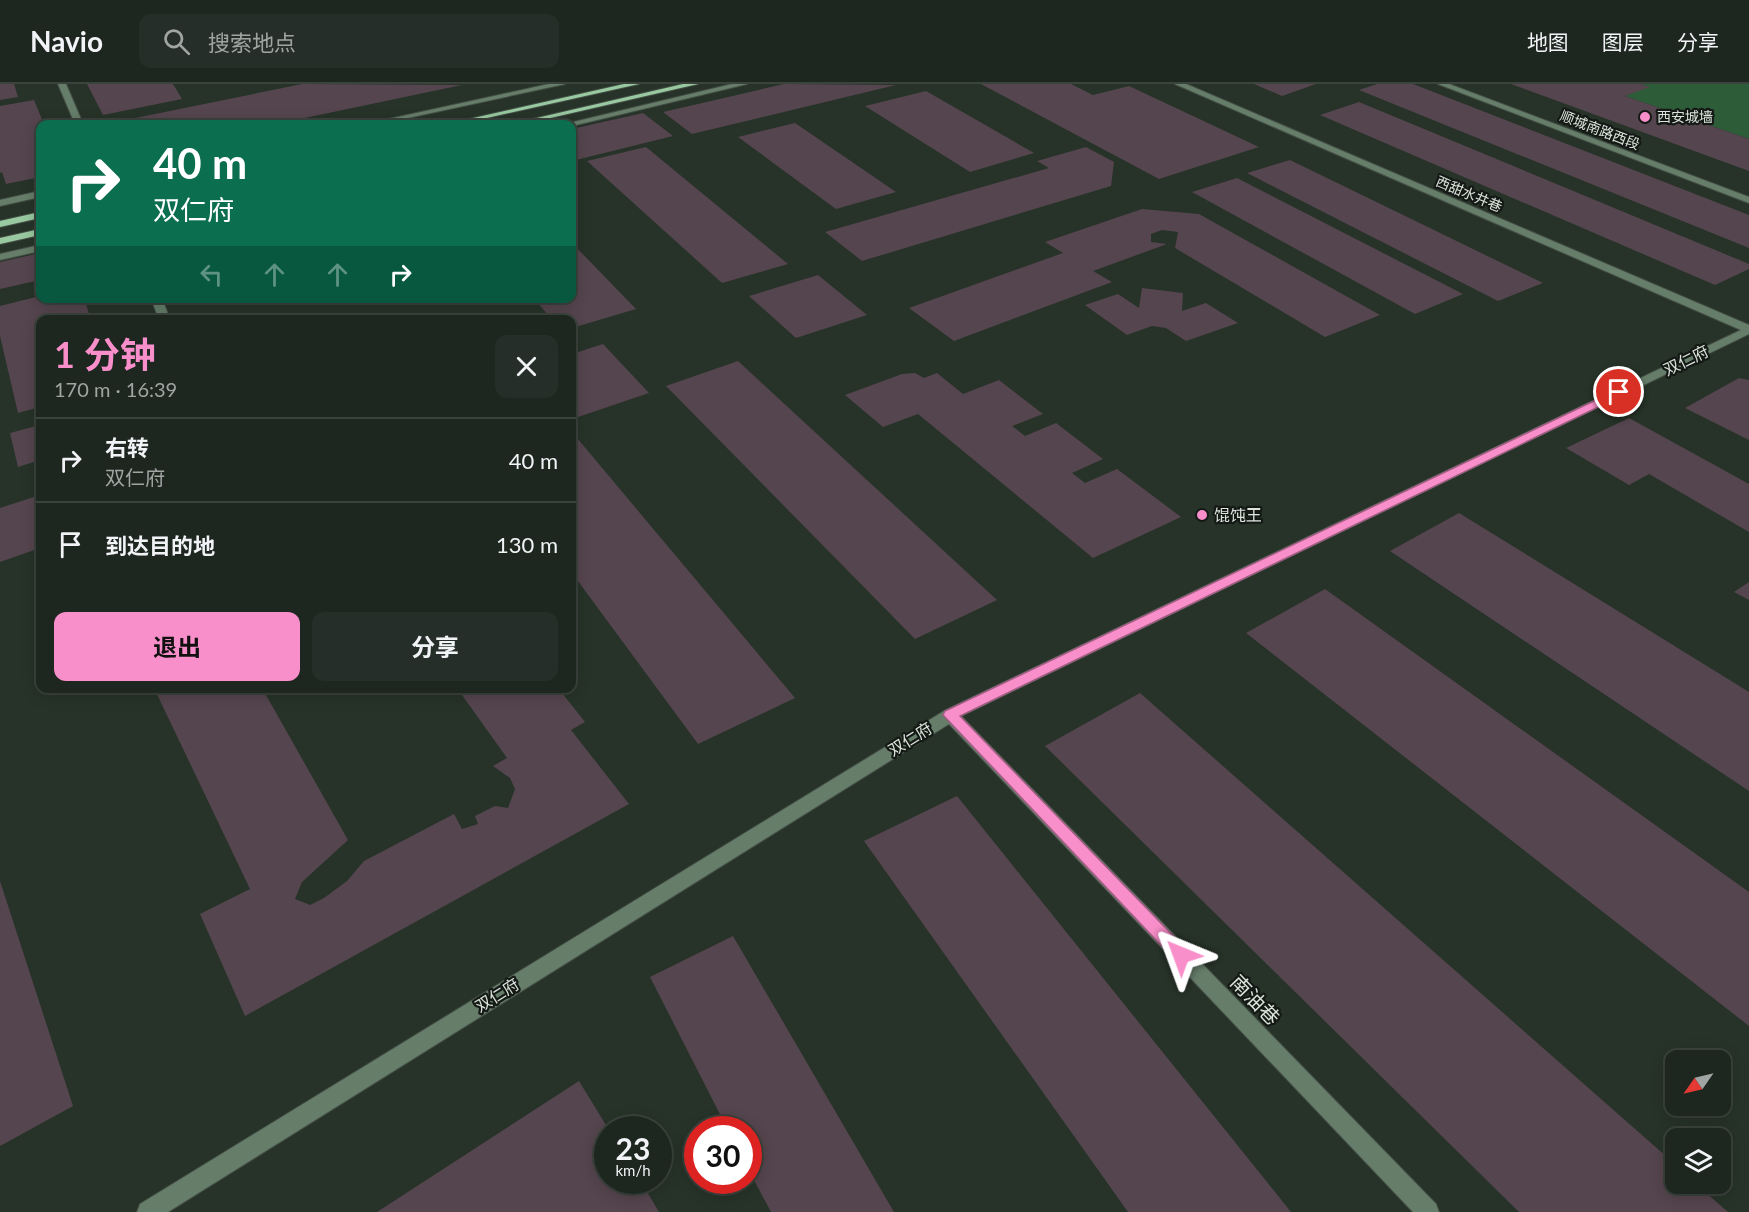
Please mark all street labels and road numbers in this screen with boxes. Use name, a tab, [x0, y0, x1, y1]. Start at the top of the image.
street label: 顺城南路西段	[1558, 107, 1642, 153]
street label: 西甜水井巷	[1434, 172, 1505, 215]
street label: 双仁府	[1660, 340, 1712, 379]
street label: 双仁府	[884, 718, 935, 759]
street label: 南油巷	[1226, 969, 1285, 1029]
street label: 双仁府	[471, 974, 522, 1015]

